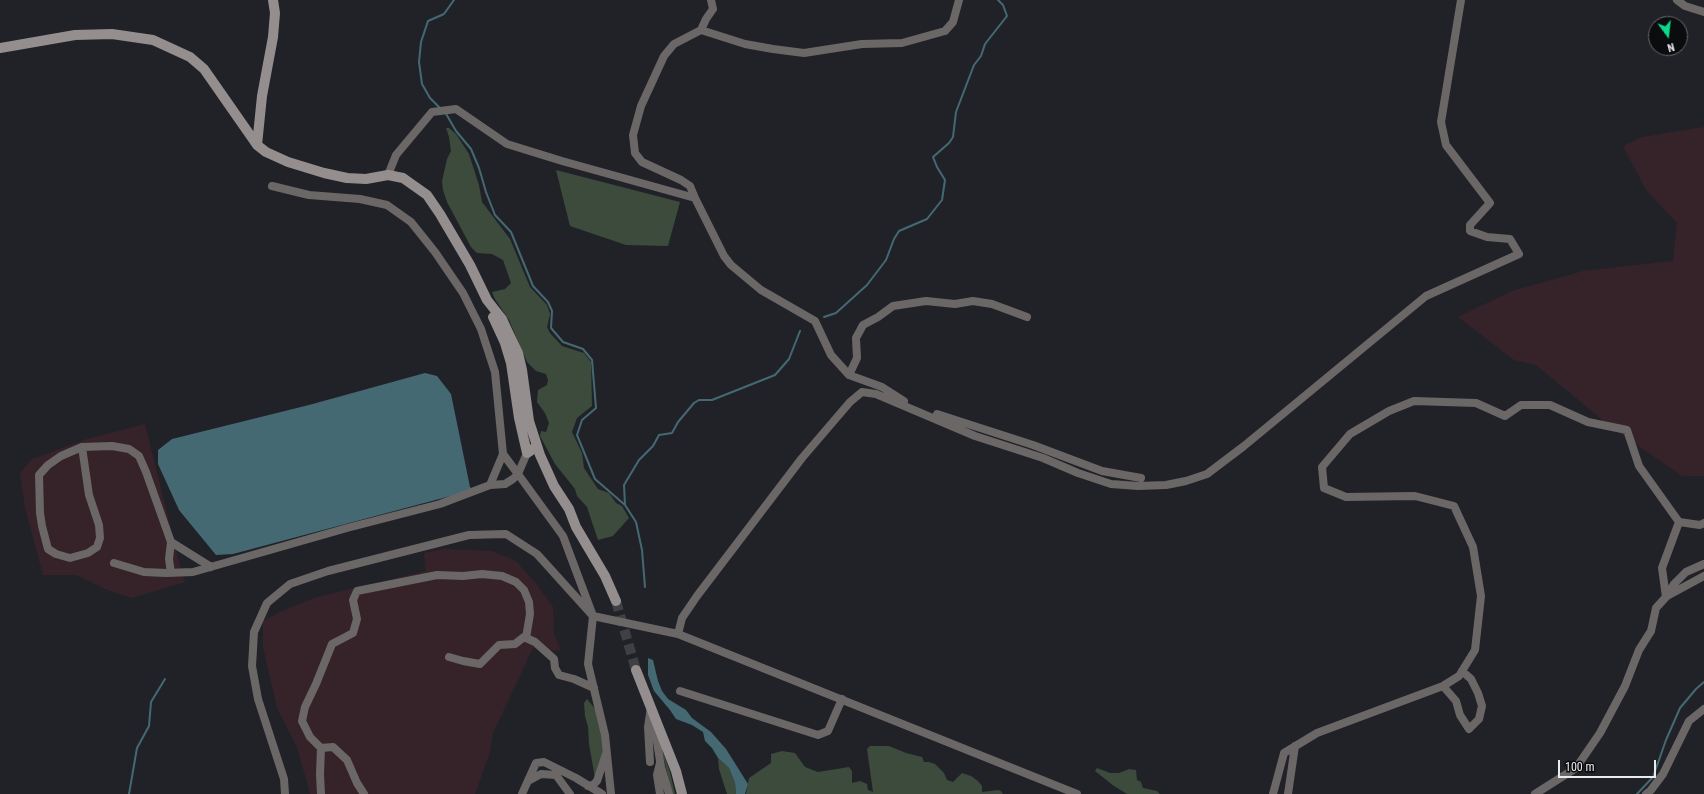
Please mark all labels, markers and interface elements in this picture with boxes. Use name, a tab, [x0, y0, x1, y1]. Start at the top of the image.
north arrow	[1648, 16, 1688, 56]
text: N	[1666, 40, 1676, 54]
scale bar	[1560, 752, 1658, 778]
text: 100 m	[1565, 760, 1595, 774]

